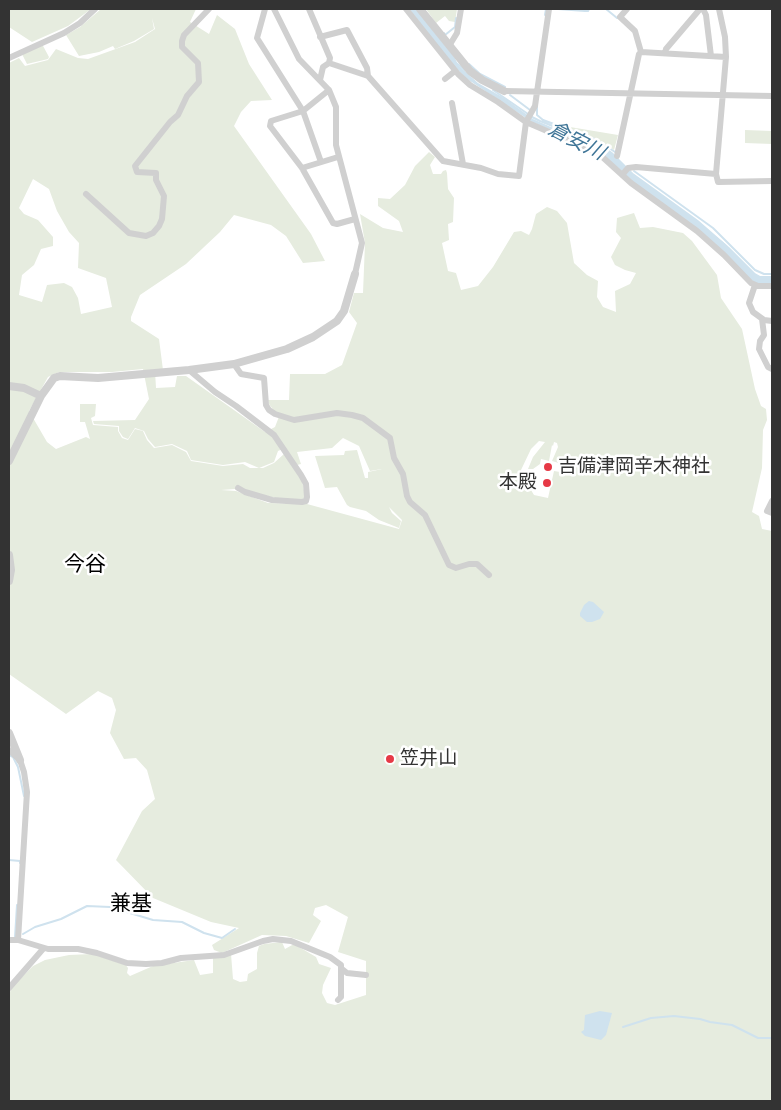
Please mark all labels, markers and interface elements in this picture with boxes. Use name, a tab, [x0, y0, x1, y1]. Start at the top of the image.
water label: 倉安川	[544, 118, 608, 166]
place label: 吉備津岡辛木神社	[558, 456, 710, 478]
marker: 吉備津岡辛木神社	[542, 461, 554, 473]
place label: 本殿	[499, 472, 537, 494]
marker: 本殿	[541, 477, 553, 489]
district label: 今谷	[64, 553, 106, 579]
place label: 笠井山	[400, 748, 457, 770]
marker: 笠井山	[384, 753, 396, 765]
district label: 兼基	[110, 892, 152, 918]

